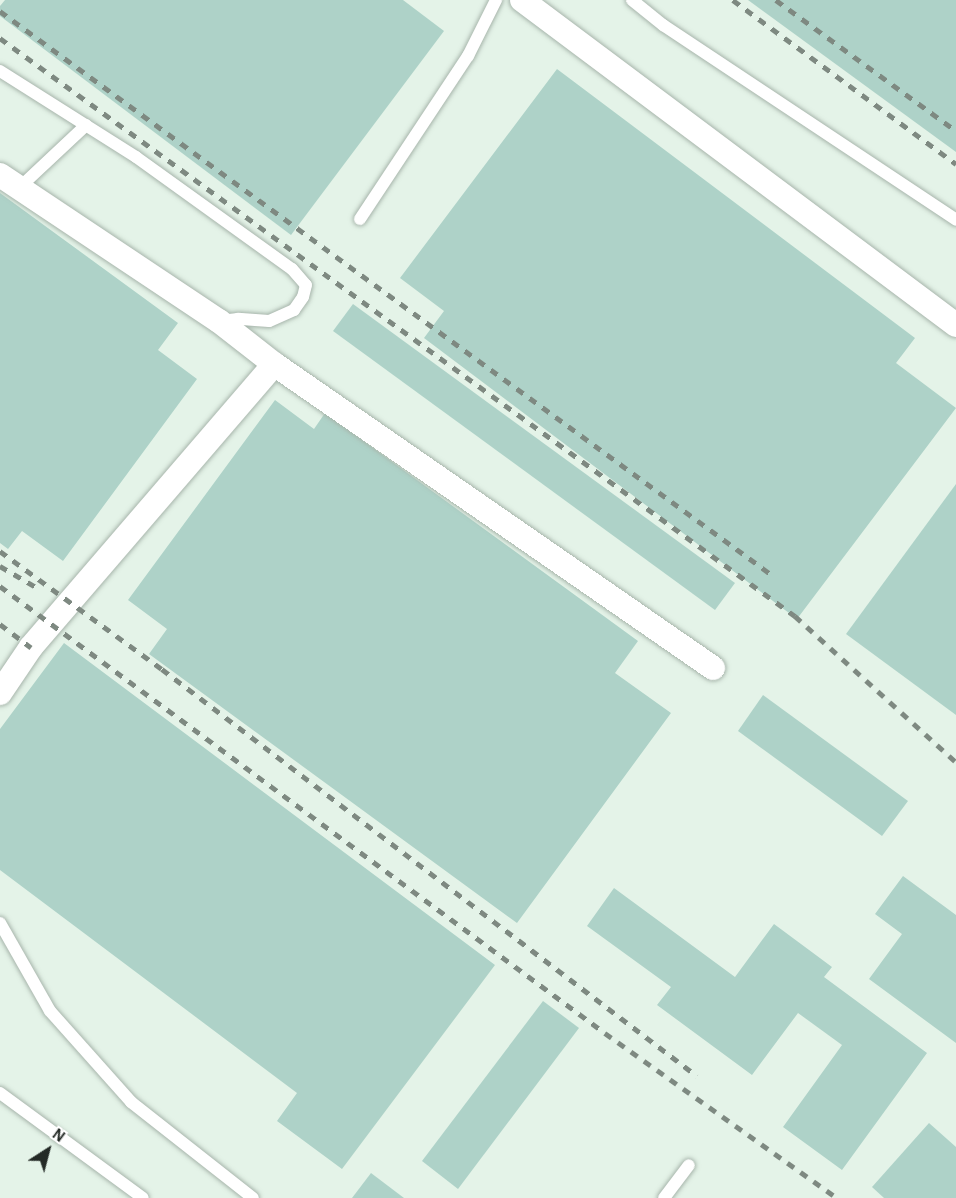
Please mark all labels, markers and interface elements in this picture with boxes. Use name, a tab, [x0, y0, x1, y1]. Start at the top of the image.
north arrow	[18, 1120, 78, 1180]
text: N	[49, 1126, 68, 1145]

